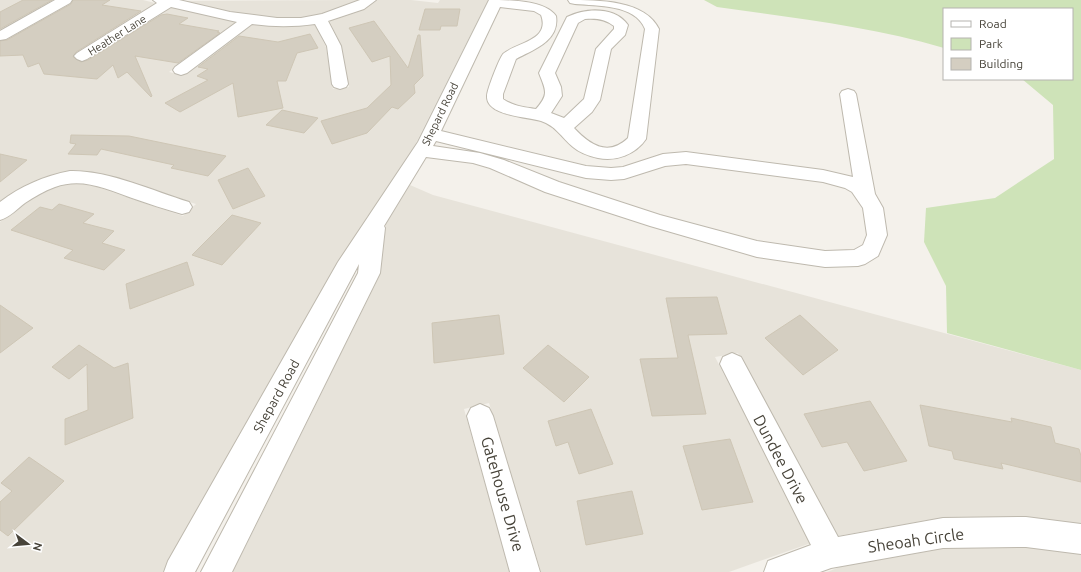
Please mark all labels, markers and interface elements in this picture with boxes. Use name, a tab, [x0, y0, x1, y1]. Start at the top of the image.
legend	[943, 8, 1073, 80]
street label: Heather Lane	[86, 12, 148, 58]
text: Road	[979, 17, 1007, 30]
text: Park	[979, 37, 1003, 50]
text: Building	[979, 57, 1023, 70]
street label: Shepard Road	[420, 81, 460, 147]
street label: Shepard Road	[250, 357, 302, 435]
street label: Dundee Drive	[750, 411, 812, 507]
street label: Gatehouse Drive	[478, 434, 528, 554]
north arrow	[8, 524, 48, 564]
street label: Sheoah Circle	[867, 524, 965, 556]
text: N	[31, 541, 45, 552]

